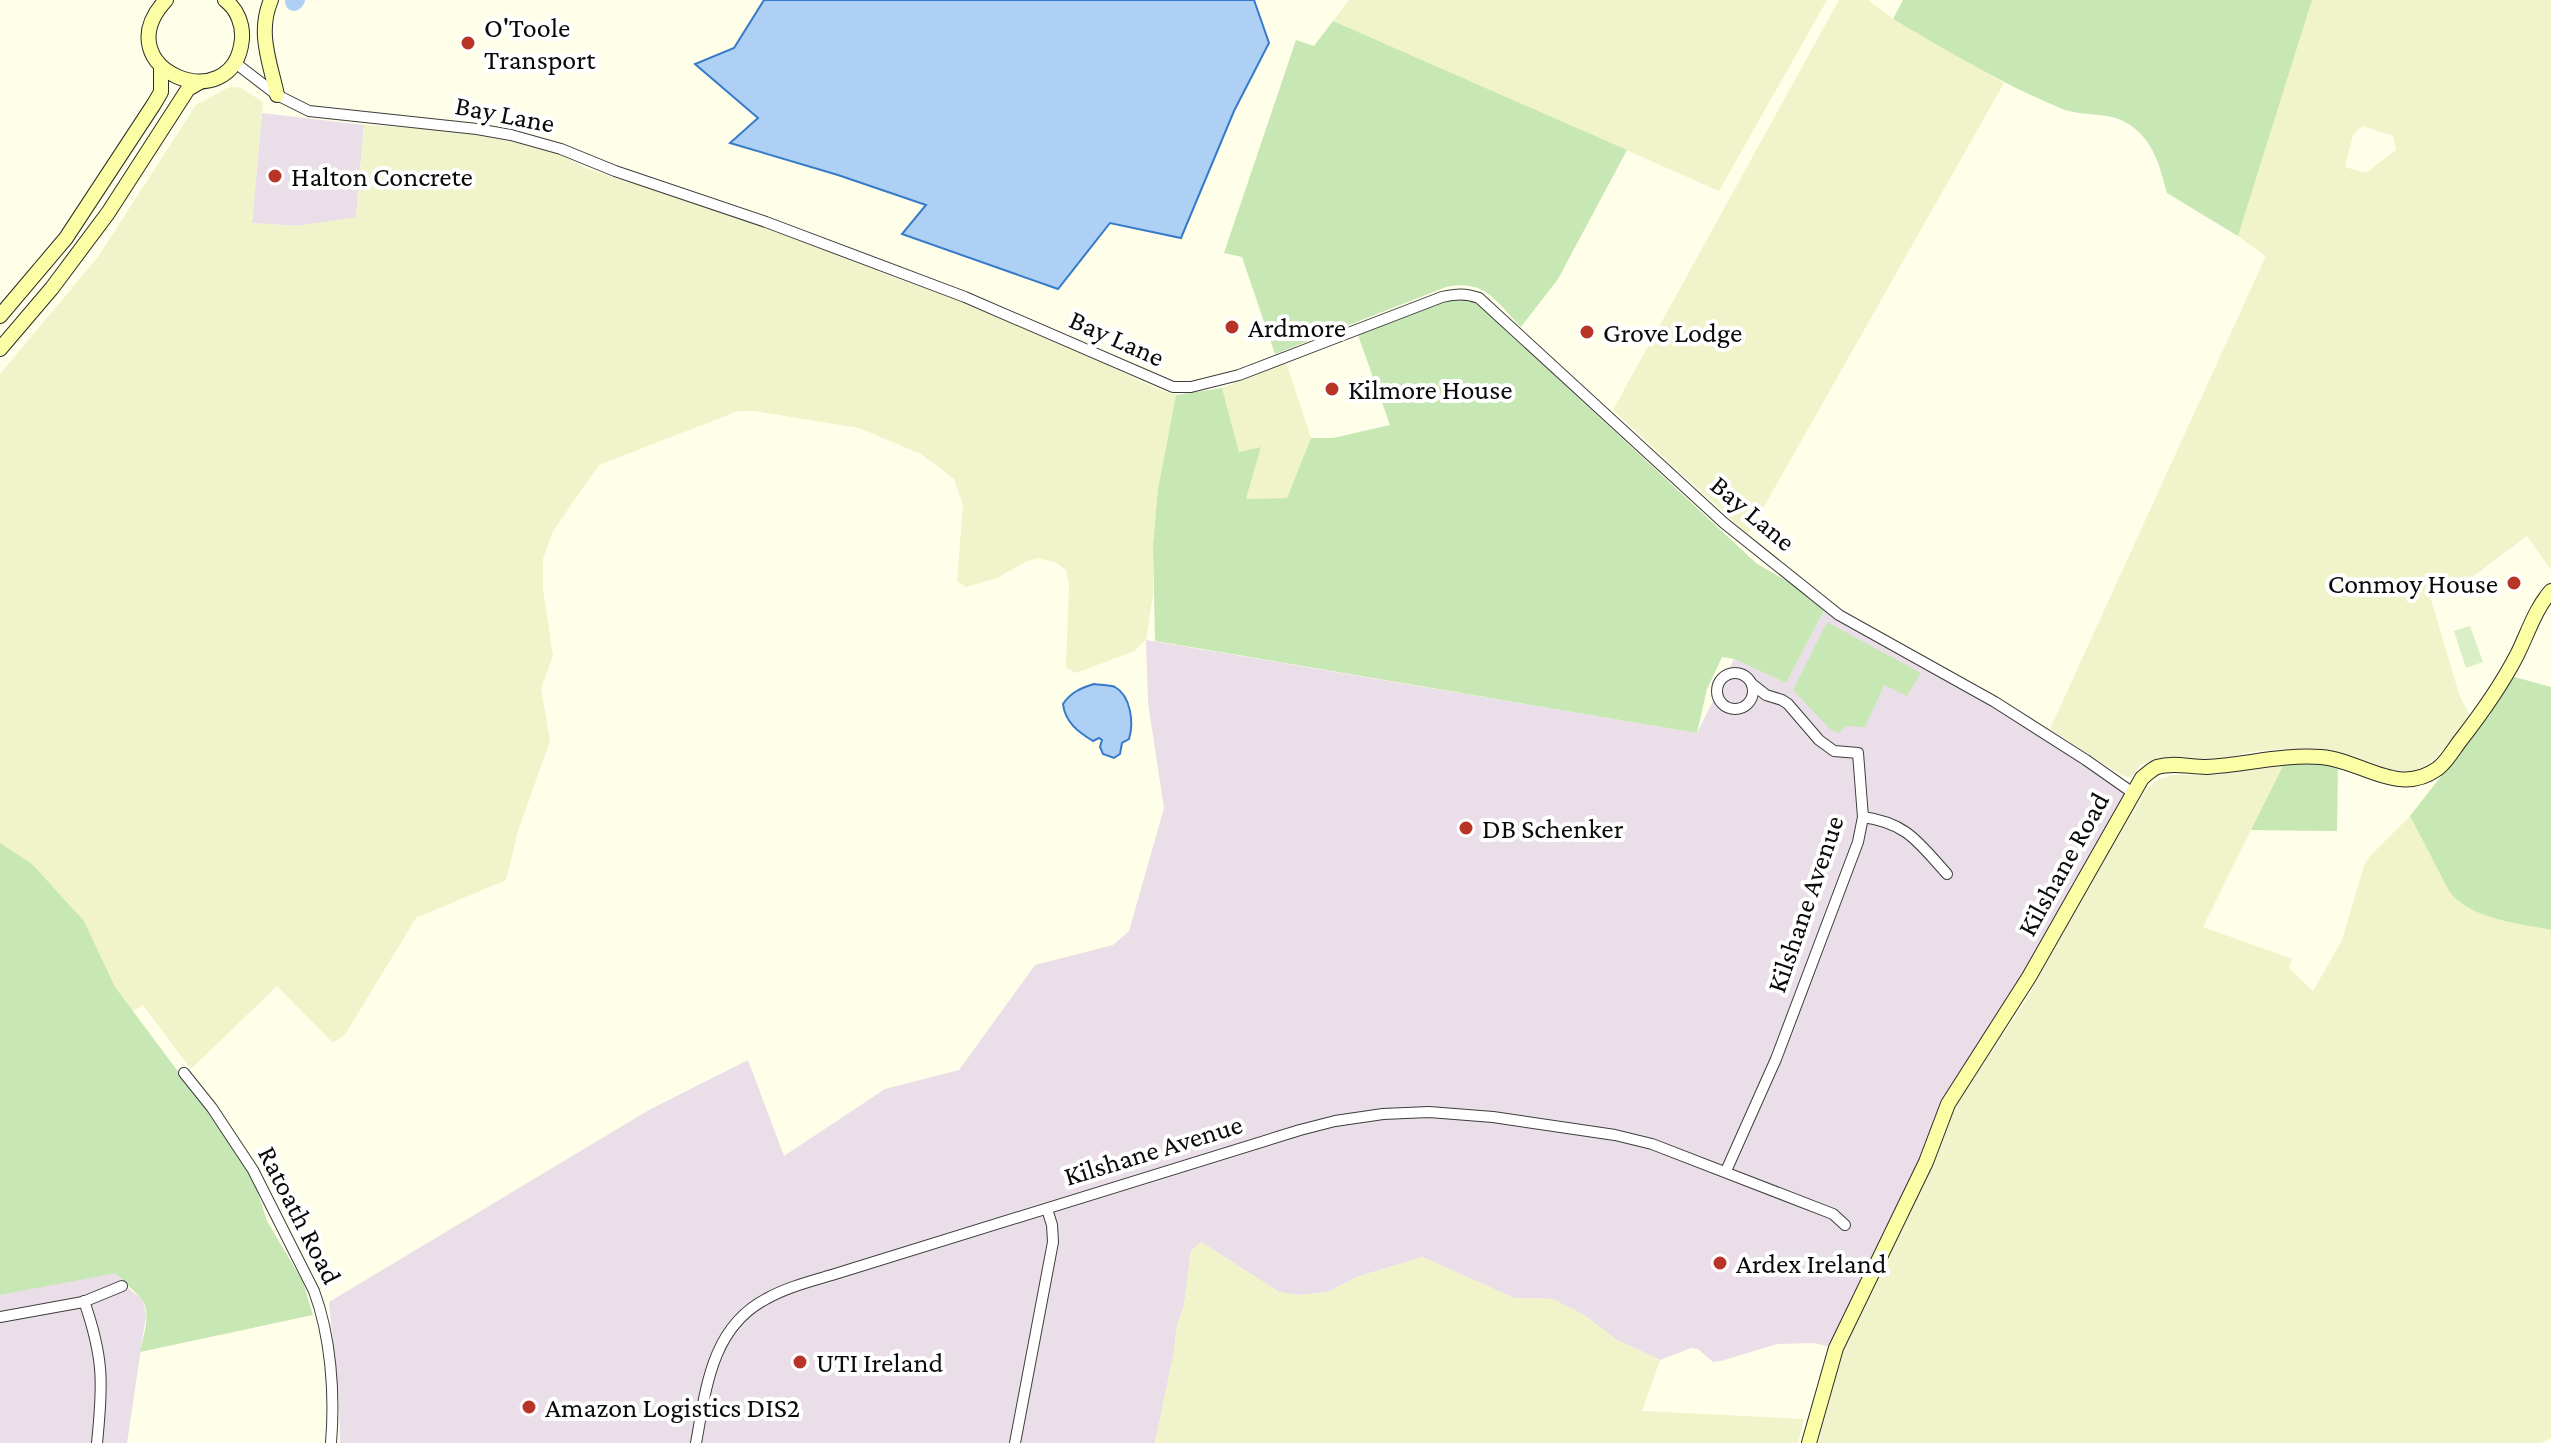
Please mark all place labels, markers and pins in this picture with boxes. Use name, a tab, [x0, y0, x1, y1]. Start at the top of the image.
place label: O'Toole Transport	[484, 12, 596, 75]
marker: O'Toole Transport	[459, 34, 477, 52]
place label: Halton Concrete	[291, 161, 473, 192]
marker: Halton Concrete	[266, 167, 284, 185]
place label: Ardmore	[1248, 312, 1346, 343]
place label: Grove Lodge	[1603, 317, 1742, 348]
marker: Ardmore	[1223, 318, 1241, 336]
marker: Grove Lodge	[1578, 323, 1596, 341]
place label: Kilmore House	[1348, 374, 1512, 405]
marker: Kilmore House	[1323, 380, 1341, 398]
place label: Conmoy House	[2328, 568, 2498, 599]
marker: Conmoy House	[2505, 574, 2523, 592]
place label: DB Schenker	[1482, 813, 1624, 844]
marker: DB Schenker	[1457, 819, 1475, 837]
place label: Ardex Ireland	[1736, 1248, 1887, 1279]
marker: Ardex Ireland	[1711, 1254, 1729, 1272]
place label: UTI Ireland	[816, 1347, 944, 1378]
marker: UTI Ireland	[791, 1353, 809, 1371]
place label: Amazon Logistics DIS2	[545, 1392, 800, 1423]
marker: Amazon Logistics DIS2	[520, 1398, 538, 1416]

